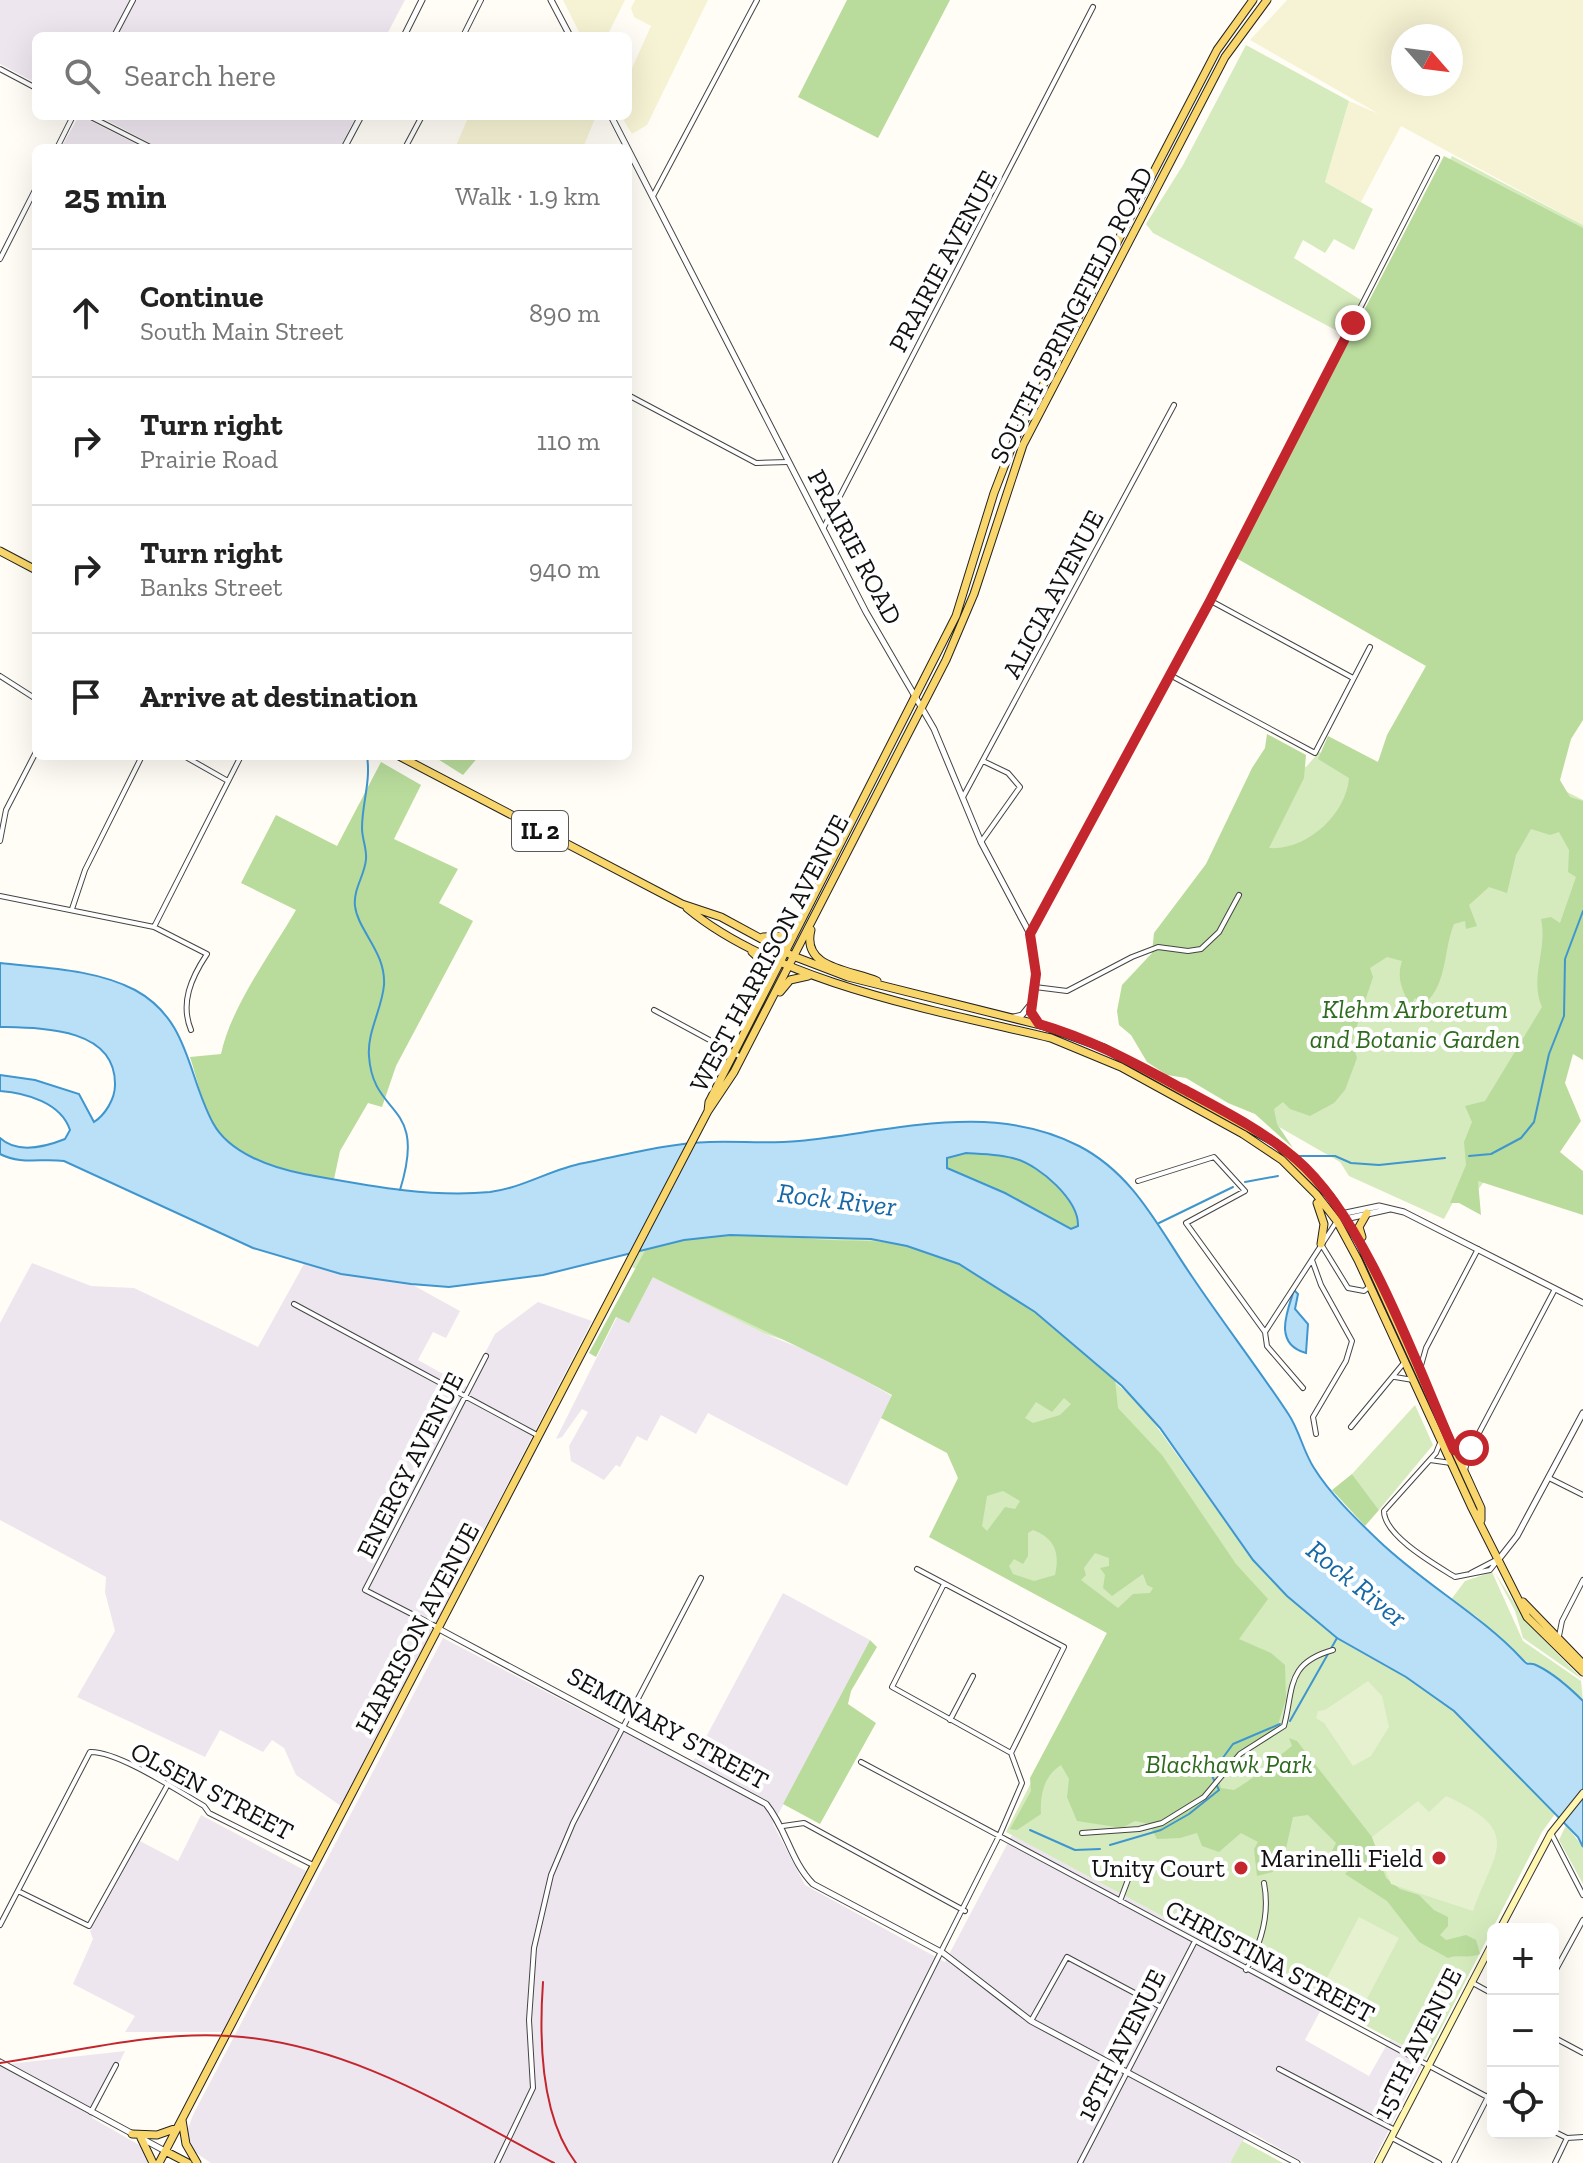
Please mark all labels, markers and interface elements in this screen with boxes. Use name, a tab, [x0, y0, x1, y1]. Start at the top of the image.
north arrow	[1391, 24, 1463, 96]
search box	[32, 32, 632, 120]
icon: search	[60, 54, 104, 98]
text: Search here	[124, 58, 276, 94]
street label: SOUTH SPRINGFIELD ROAD	[982, 161, 1160, 469]
street label: PRAIRIE AVENUE	[882, 165, 1004, 357]
text: 25 min	[64, 176, 166, 217]
text: Walk · 1.9 km	[455, 180, 600, 212]
text: Continue	[140, 279, 264, 315]
icon: ahead	[64, 291, 108, 335]
text: 890 m	[529, 297, 600, 329]
route end	[1335, 305, 1371, 341]
text: South Main Street	[140, 315, 343, 347]
text: Turn right	[140, 407, 282, 443]
icon: right	[64, 419, 108, 463]
text: 110 m	[537, 425, 600, 457]
text: Prairie Road	[140, 443, 278, 475]
street label: PRAIRIE ROAD	[801, 464, 909, 630]
street label: ALICIA AVENUE	[995, 504, 1111, 684]
text: Turn right	[140, 535, 282, 571]
icon: right	[64, 547, 108, 591]
text: 940 m	[529, 553, 600, 585]
text: Banks Street	[140, 571, 282, 603]
icon: arrive	[64, 675, 108, 719]
text: Arrive at destination	[140, 679, 417, 715]
street label: WEST HARRISON AVENUE	[682, 809, 856, 1097]
road number: IL 2	[512, 811, 568, 851]
park label: Klehm Arboretum and Botanic Garden	[1310, 993, 1520, 1055]
water label: Rock River	[776, 1176, 899, 1223]
street label: ENERGY AVENUE	[349, 1367, 471, 1563]
route start	[1453, 1430, 1489, 1466]
street label: HARRISON AVENUE	[348, 1517, 486, 1739]
water label: Rock River	[1300, 1533, 1414, 1634]
street label: SEMINARY STREET	[562, 1659, 774, 1797]
street label: OLSEN STREET	[125, 1735, 299, 1847]
park label: Blackhawk Park	[1145, 1748, 1313, 1780]
place label: Marinelli Field	[1260, 1842, 1423, 1874]
marker: Marinelli Field	[1430, 1849, 1448, 1867]
place label: Unity Court	[1091, 1852, 1225, 1884]
marker: Unity Court	[1232, 1859, 1250, 1877]
street label: CHRISTINA STREET	[1160, 1892, 1380, 2030]
map controls	[1487, 1923, 1559, 2139]
button: +	[1487, 1923, 1559, 1995]
street label: 15TH AVENUE	[1365, 1962, 1469, 2124]
street label: 18TH AVENUE	[1069, 1964, 1173, 2126]
button: −	[1487, 1995, 1559, 2067]
button: locate	[1487, 2067, 1559, 2139]

